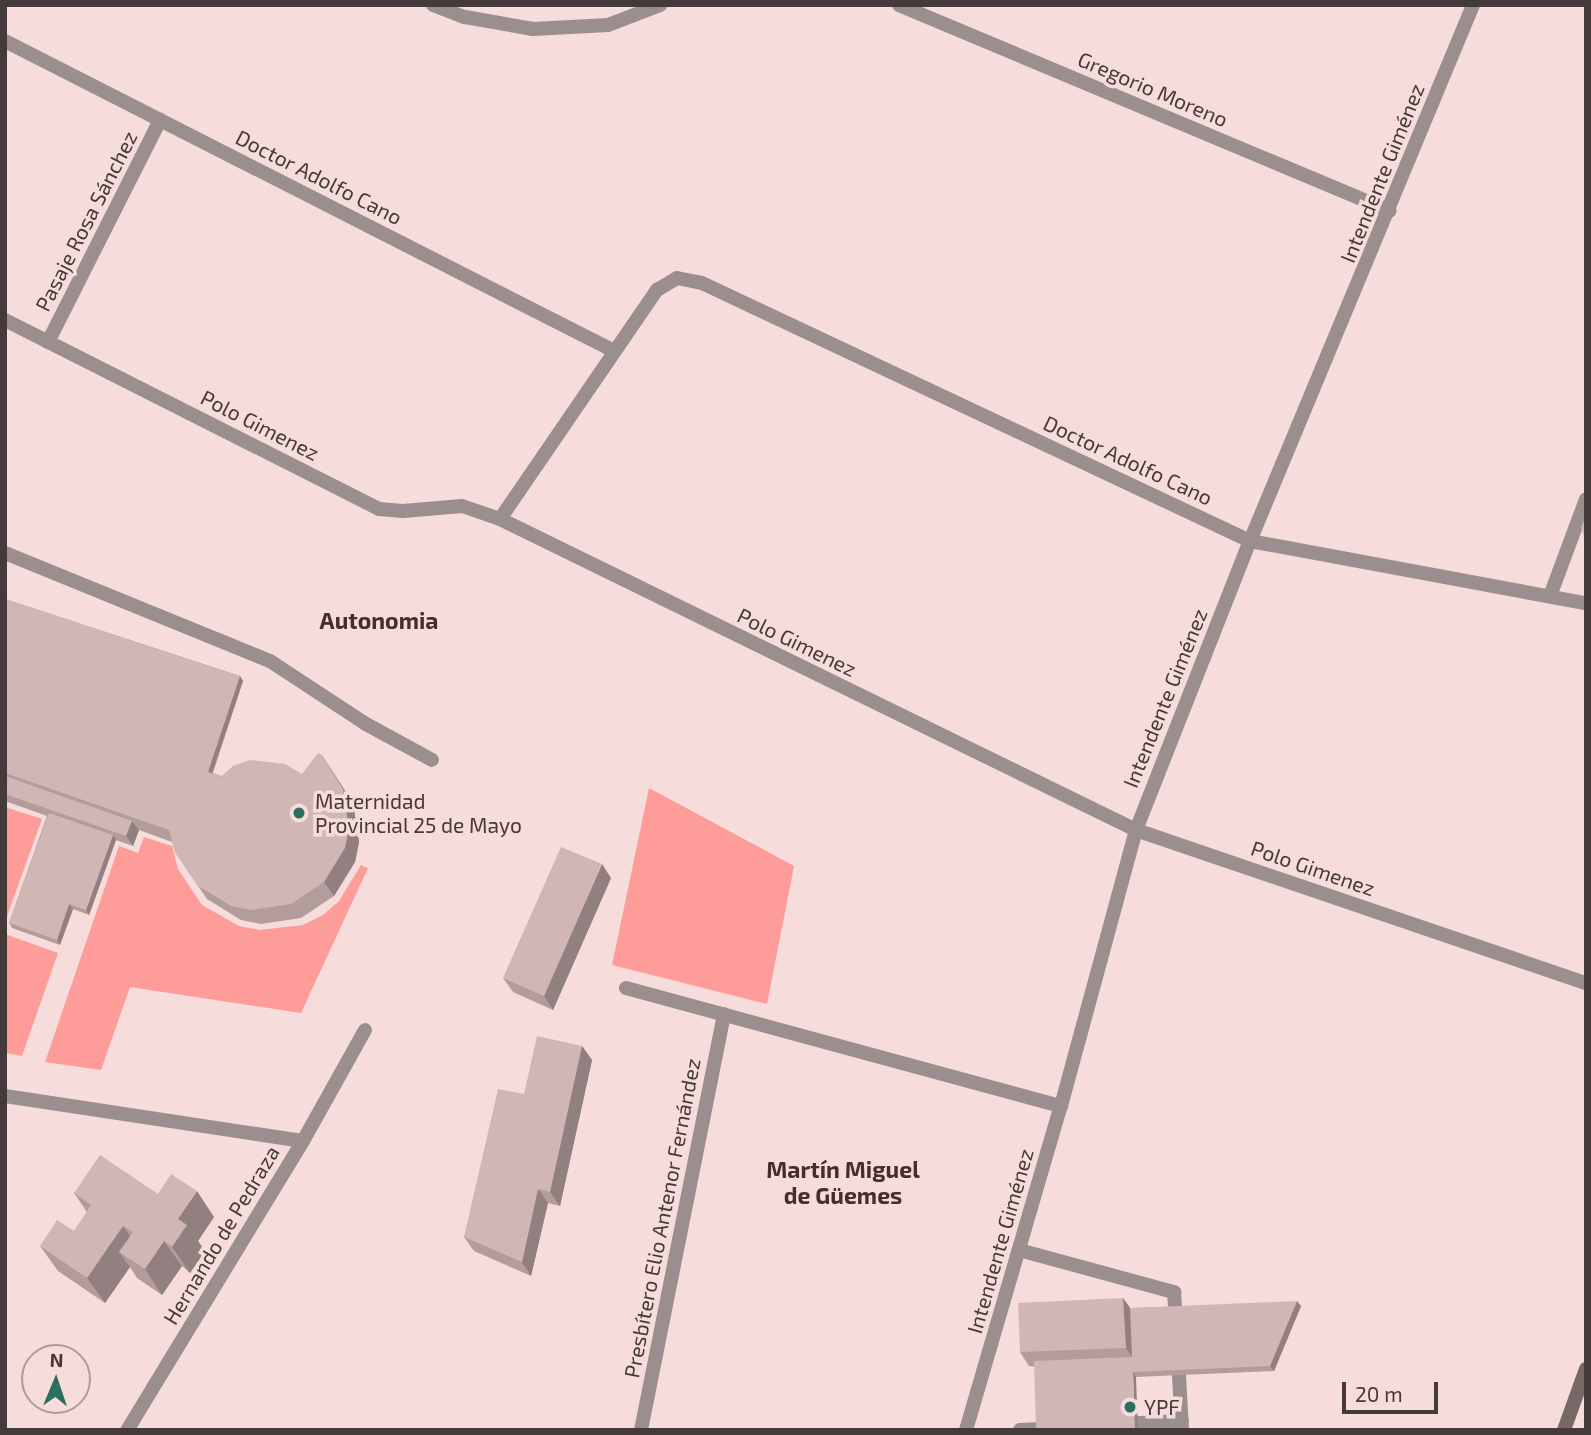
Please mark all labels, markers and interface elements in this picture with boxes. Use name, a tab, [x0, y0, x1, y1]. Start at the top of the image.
street label: Gregorio Moreno	[1074, 46, 1232, 132]
street label: Intendente Giménez	[1335, 80, 1429, 266]
street label: Doctor Adolfo Cano	[231, 124, 407, 230]
street label: Pasaje Rosa Sánchez	[30, 127, 142, 315]
street label: Polo Gimenez	[197, 384, 323, 466]
street label: Doctor Adolfo Cano	[1039, 410, 1217, 510]
street label: Polo Gimenez	[733, 602, 861, 682]
street label: Intendente Giménez	[1118, 605, 1212, 791]
district label: Autonomia	[320, 606, 438, 634]
place label: Maternidad Provincial 25 de Mayo	[315, 788, 522, 838]
marker: Maternidad Provincial 25 de Mayo	[289, 803, 309, 823]
street label: Polo Gimenez	[1248, 835, 1378, 901]
street label: Presbítero Elio Antenor Fernández	[619, 1056, 705, 1380]
street label: Hernando de Pedraza	[158, 1141, 284, 1329]
street label: Intendente Giménez	[962, 1146, 1038, 1336]
district label: Martín Miguel de Güemes	[766, 1155, 920, 1209]
north arrow	[21, 1344, 91, 1414]
text: N	[49, 1348, 64, 1371]
scale bar	[1346, 1368, 1442, 1412]
text: 20 m	[1355, 1381, 1403, 1406]
place label: YPF	[1144, 1394, 1180, 1420]
marker: YPF	[1122, 1399, 1138, 1415]

